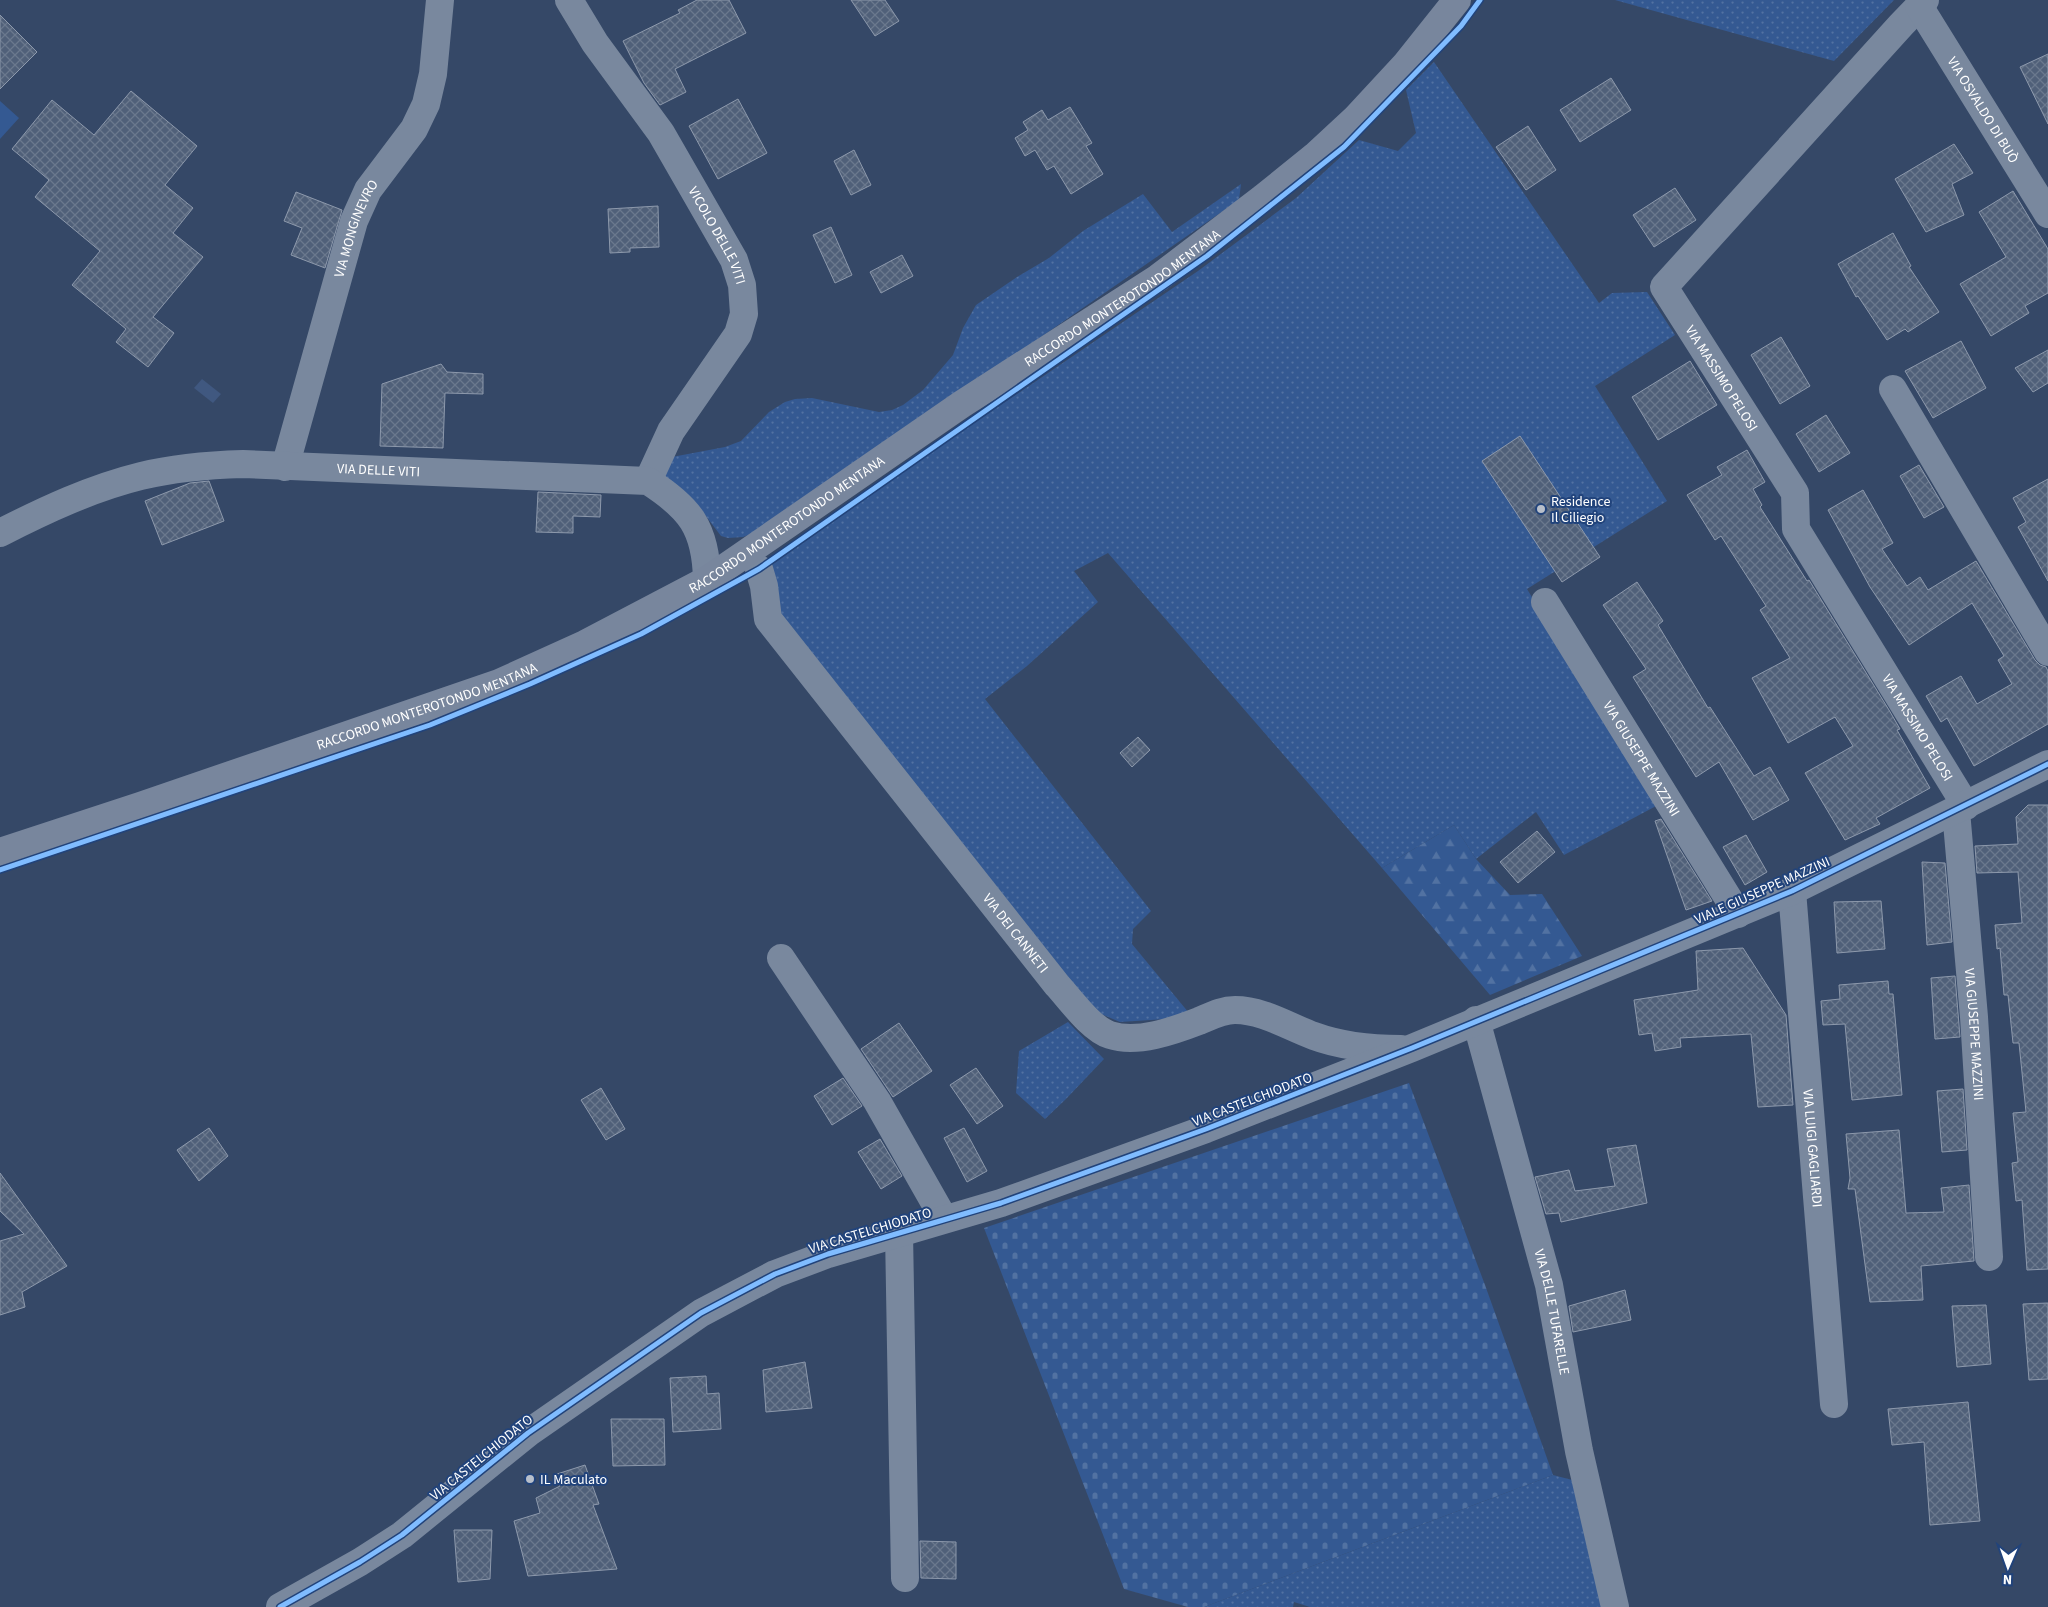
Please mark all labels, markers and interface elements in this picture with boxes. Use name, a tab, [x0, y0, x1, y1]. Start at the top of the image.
street label: VIA OSVALDO DI BUÒ	[1942, 53, 2023, 167]
street label: VIA MONGINEVRO	[330, 176, 383, 280]
street label: VICOLO DELLE VITI	[683, 183, 750, 287]
street label: RACCORDO MONTEROTONDO MENTANA	[1021, 225, 1225, 372]
street label: VIA MASSIMO PELOSI	[1680, 322, 1762, 436]
street label: RACCORDO MONTEROTONDO MENTANA	[685, 451, 889, 599]
street label: VIA DELLE VITI	[337, 459, 421, 482]
place label: Residence Il Ciliegio	[1551, 492, 1611, 528]
marker: Residence Il Ciliegio	[1535, 503, 1547, 515]
street label: RACCORDO MONTEROTONDO MENTANA	[314, 658, 541, 756]
street label: VIA MASSIMO PELOSI	[1877, 671, 1957, 785]
street label: VIA GIUSEPPE MAZZINI	[1598, 697, 1684, 821]
street label: VIALE GIUSEPPE MAZZINI	[1691, 852, 1833, 930]
street label: VIA DEI CANNETI	[977, 890, 1053, 978]
street label: VIA GIUSEPPE MAZZINI	[1959, 967, 1988, 1101]
street label: VIA CASTELCHIODATO	[1189, 1068, 1315, 1132]
street label: VIA LUIGI GAGLIARDI	[1797, 1088, 1827, 1208]
street label: VIA CASTELCHIODATO	[807, 1203, 934, 1259]
street label: VIA DELLE TUFARELLE	[1529, 1247, 1574, 1377]
street label: VIA CASTELCHIODATO	[426, 1410, 537, 1506]
place label: IL Maculato	[540, 1470, 607, 1490]
marker: IL Maculato	[524, 1473, 536, 1485]
north arrow	[1983, 1542, 2033, 1592]
text: N	[2003, 1569, 2013, 1589]

